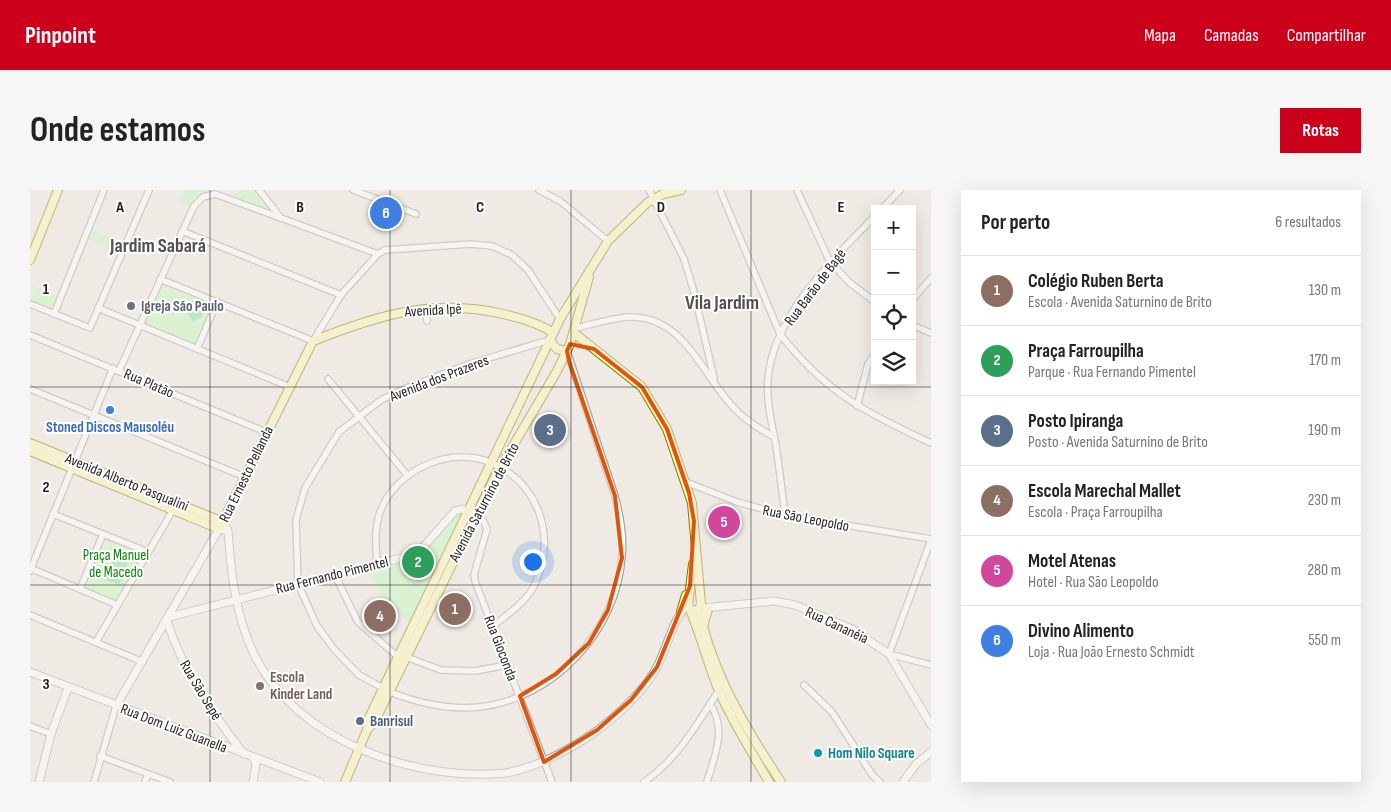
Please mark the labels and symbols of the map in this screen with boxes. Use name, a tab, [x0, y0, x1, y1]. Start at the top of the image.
pin: 6	[370, 194, 402, 232]
text: A	[115, 198, 124, 217]
text: B	[296, 198, 304, 217]
text: C	[476, 198, 484, 217]
text: D	[657, 198, 665, 217]
text: E	[838, 198, 845, 217]
district label: Jardim Sabará	[109, 234, 206, 258]
street label: Rua Barão de Bagé	[780, 245, 851, 330]
text: 1	[43, 280, 50, 299]
district label: Vila Jardim	[685, 291, 759, 315]
place label: Igreja São Paulo	[141, 297, 224, 316]
marker: Igreja São Paulo	[125, 300, 137, 312]
street label: Avenida Ipê	[403, 300, 462, 322]
street label: Avenida dos Prazeres	[386, 351, 491, 406]
street label: Rua Platão	[121, 364, 177, 403]
marker: Stoned Discos Mausoléu	[104, 404, 116, 416]
pin: 3	[534, 411, 566, 449]
place label: Stoned Discos Mausoléu	[46, 418, 174, 437]
street label: Rua Ernesto Pellanda	[215, 423, 278, 526]
street label: Avenida Saturnino de Brito	[445, 439, 524, 566]
street label: Avenida Alberto Pasqualini	[61, 449, 192, 516]
text: 2	[42, 478, 50, 497]
street label: Rua São Leopoldo	[761, 501, 851, 536]
pin: 5	[708, 503, 740, 541]
pin: 2	[402, 543, 434, 581]
park label: Praça Manuel de Macedo	[83, 546, 149, 582]
your location	[520, 549, 546, 575]
street label: Rua Fernando Pimentel	[274, 552, 390, 599]
pin: 1	[439, 590, 471, 628]
pin: 4	[364, 597, 396, 635]
street label: Rua Cananéia	[802, 603, 872, 648]
street label: Rua Gioconda	[479, 613, 522, 684]
street label: Rua São Sepé	[175, 657, 226, 724]
place label: Escola Kinder Land	[270, 668, 332, 704]
text: 3	[42, 675, 50, 694]
marker: Escola Kinder Land	[254, 680, 266, 692]
street label: Rua Dom Luiz Guanella	[118, 699, 230, 758]
place label: Banrisul	[370, 712, 413, 731]
marker: Banrisul	[354, 715, 366, 727]
place label: Hom Nilo Square	[828, 744, 915, 763]
marker: Hom Nilo Square	[812, 747, 824, 759]

